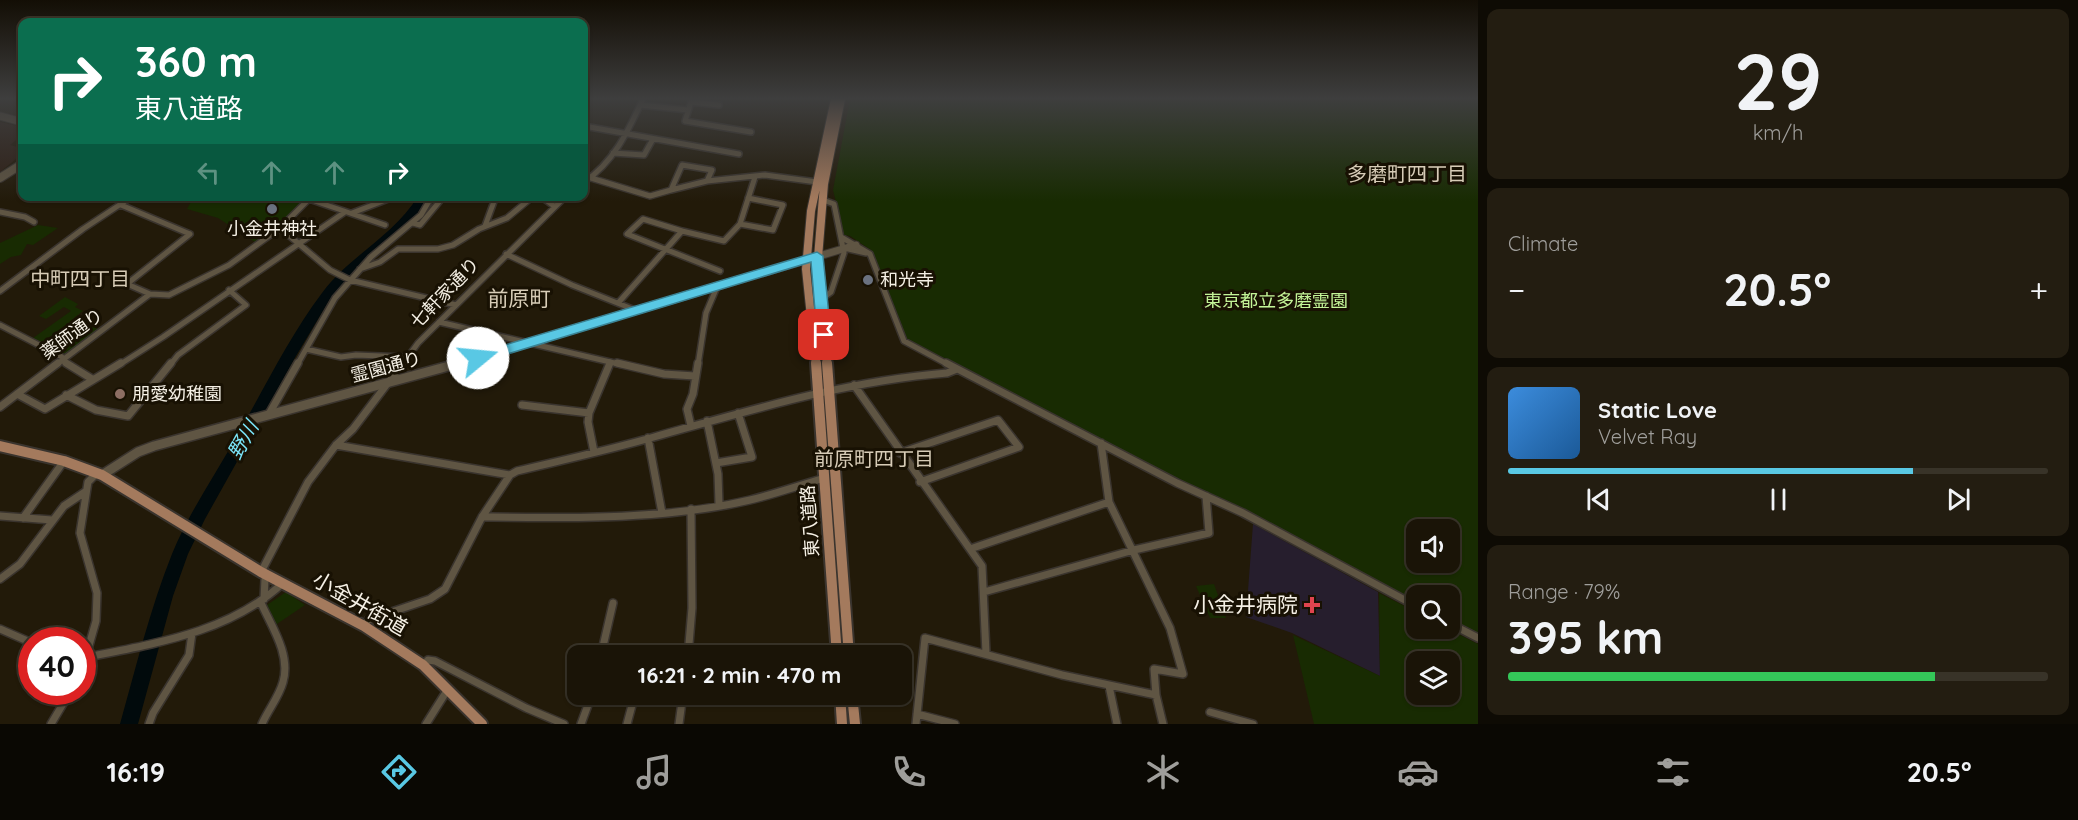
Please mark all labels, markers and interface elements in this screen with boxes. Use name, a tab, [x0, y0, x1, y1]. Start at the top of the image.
text: 29	[1734, 32, 1822, 130]
text: 360 m	[135, 35, 257, 88]
icon: right	[36, 42, 114, 120]
text: 東八道路	[135, 91, 243, 125]
text: km/h	[1753, 120, 1803, 145]
icon: left	[192, 156, 225, 189]
icon: ahead	[255, 156, 288, 189]
icon: ahead	[318, 156, 351, 189]
icon: right	[381, 156, 414, 189]
district label: 多磨町四丁目	[1347, 161, 1467, 186]
marker: 小金井神社	[265, 202, 279, 216]
place label: 小金井神社	[227, 217, 317, 240]
text: Climate	[1508, 231, 1578, 256]
street label: 七軒家通り	[405, 252, 484, 333]
text: 20.5°	[1723, 261, 1831, 317]
district label: 中町四丁目	[30, 266, 130, 291]
place label: 和光寺	[880, 268, 934, 291]
text: −	[1508, 269, 1525, 310]
text: +	[2029, 269, 2048, 310]
marker: 和光寺	[861, 273, 875, 287]
district label: 前原町	[488, 285, 551, 311]
park label: 東京都立多磨霊園	[1204, 289, 1348, 312]
street label: 薬師通り	[36, 303, 108, 364]
pin	[798, 309, 849, 360]
icon: arrive	[807, 318, 840, 351]
position arrow	[446, 326, 510, 390]
street label: 霊園通り	[348, 346, 424, 387]
place label: 朋愛幼稚園	[132, 382, 222, 405]
marker: 朋愛幼稚園	[113, 387, 127, 401]
text: Static Love	[1598, 396, 1717, 424]
water label: 野川	[222, 414, 264, 463]
text: Velvet Ray	[1598, 424, 1697, 449]
district label: 前原町四丁目	[814, 446, 934, 471]
icon: previous	[1582, 483, 1615, 516]
icon: pause	[1762, 483, 1795, 516]
icon: next	[1942, 483, 1975, 516]
street label: 東八道路	[796, 484, 823, 558]
map controls	[1406, 519, 1460, 705]
button: sound	[1406, 519, 1460, 573]
street label: 小金井街道	[309, 566, 412, 641]
text: Range · 79%	[1508, 579, 1620, 604]
button: search	[1406, 585, 1460, 639]
place label: 小金井病院	[1193, 591, 1298, 617]
marker: 小金井病院	[1303, 596, 1321, 614]
text: 395 km	[1508, 609, 1663, 665]
speed limit sign: 40	[18, 627, 96, 705]
button: layers	[1406, 651, 1460, 705]
text: 16:21 · 2 min · 470 m	[638, 661, 841, 689]
icon: directions	[378, 751, 420, 793]
icon: music	[633, 751, 675, 793]
icon: phone	[888, 751, 930, 793]
icon: climate	[1142, 751, 1184, 793]
icon: car	[1397, 751, 1439, 793]
icon: filters	[1652, 751, 1694, 793]
text: 16:19	[106, 755, 165, 789]
text: 20.5°	[1907, 755, 1972, 789]

